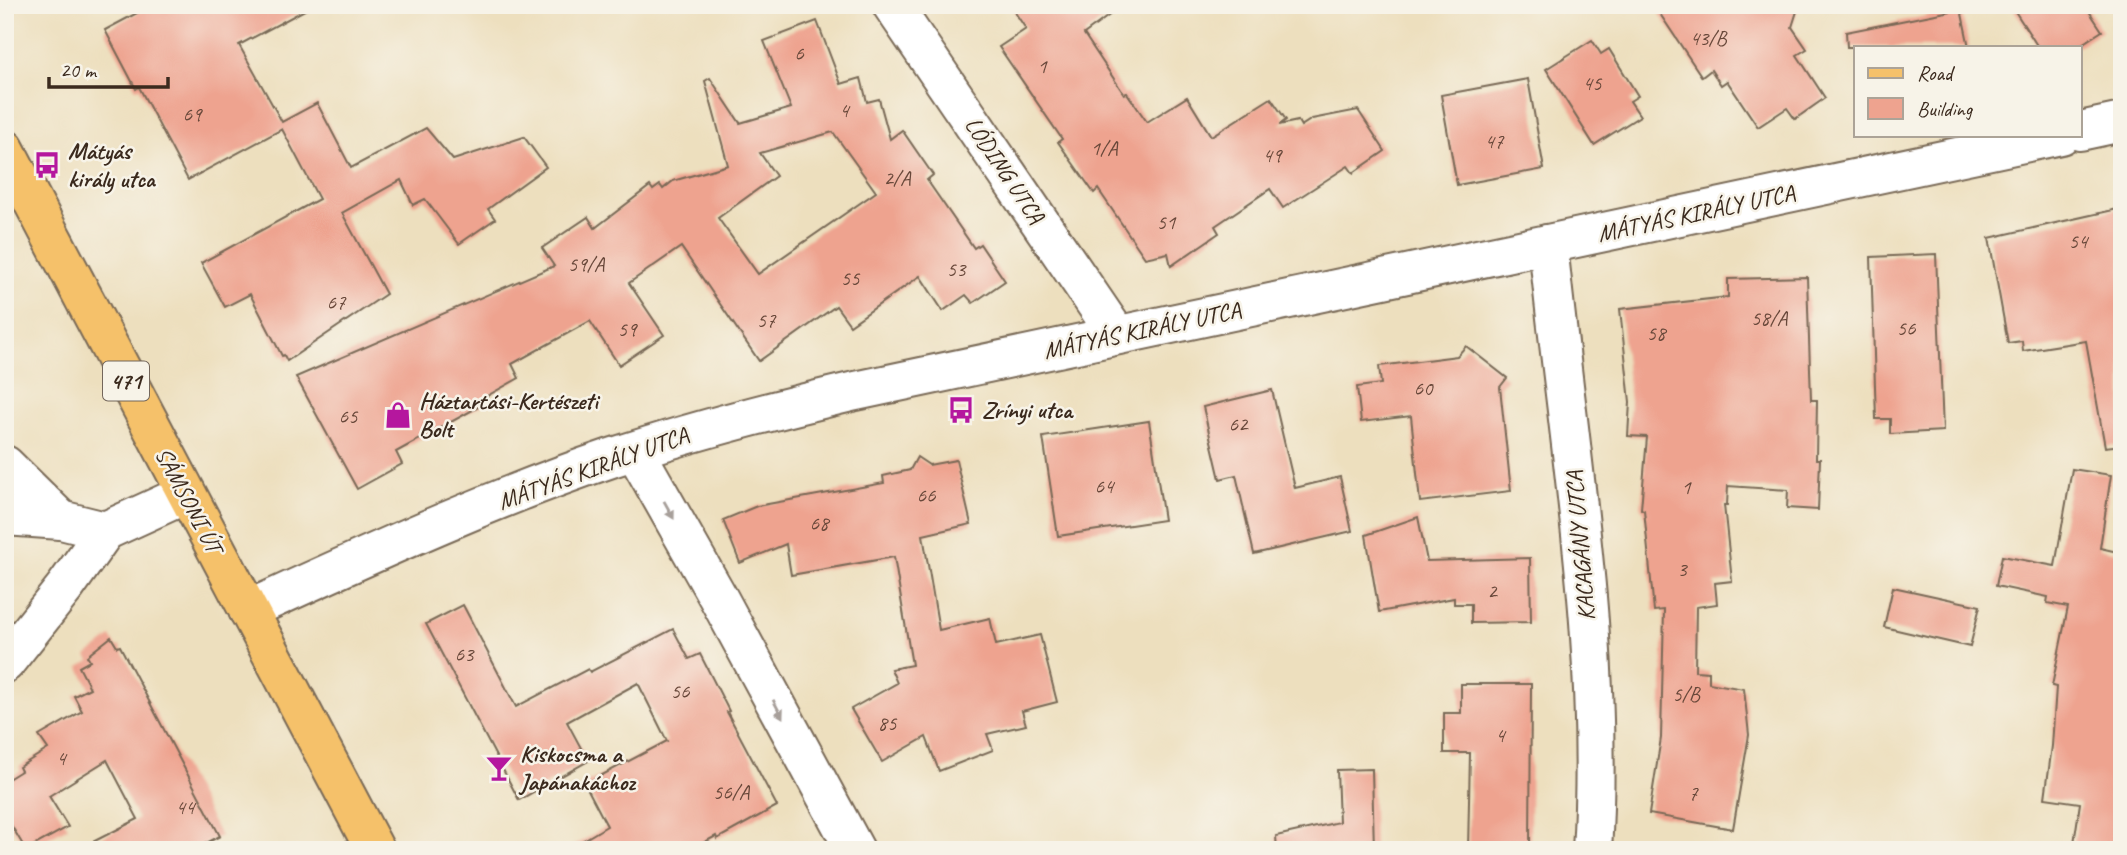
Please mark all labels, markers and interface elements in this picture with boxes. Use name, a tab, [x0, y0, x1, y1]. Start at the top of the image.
house number: 43/B	[1690, 25, 1728, 51]
house number: 6	[794, 40, 804, 66]
scale bar	[49, 46, 168, 90]
legend	[1854, 46, 2082, 136]
house number: 1	[1037, 53, 1048, 79]
text: 20 m	[60, 57, 98, 83]
text: Road	[1917, 60, 1956, 86]
house number: 45	[1583, 70, 1603, 96]
text: Building	[1917, 96, 1974, 122]
house number: 4	[839, 97, 851, 123]
house number: 69	[183, 101, 203, 127]
street label: LÓDING UTCA	[958, 111, 1052, 230]
house number: 47	[1485, 128, 1505, 154]
house number: 1/A	[1091, 135, 1119, 161]
place label: Mátyás király utca	[68, 136, 157, 194]
house number: 49	[1263, 142, 1283, 168]
bus stop icon: Mátyás király utca	[32, 150, 62, 180]
house number: 2/A	[884, 165, 912, 191]
street label: MÁTYÁS KIRÁLY UTCA	[1595, 177, 1798, 249]
house number: 51	[1157, 209, 1177, 235]
house number: 54	[2069, 228, 2090, 254]
house number: 59/A	[568, 251, 606, 277]
house number: 53	[947, 256, 967, 282]
house number: 55	[841, 265, 861, 291]
house number: 67	[327, 289, 347, 315]
street label: MÁTYÁS KIRÁLY UTCA	[1041, 294, 1244, 366]
house number: 58/A	[1751, 305, 1789, 331]
house number: 57	[757, 307, 777, 333]
house number: 56	[1897, 315, 1916, 341]
house number: 59	[618, 316, 638, 342]
house number: 58	[1647, 320, 1668, 346]
road number: 471	[103, 362, 149, 400]
house number: 60	[1414, 375, 1434, 401]
place label: Háztartási-Kertészeti Bolt	[419, 386, 601, 444]
bus stop icon: Zrínyi utca	[946, 395, 976, 425]
place label: Zrínyi utca	[982, 395, 1074, 425]
shop icon: Háztartási-Kertészeti Bolt	[383, 400, 413, 430]
house number: 65	[339, 403, 359, 429]
house number: 62	[1229, 411, 1249, 437]
street label: MÁTYÁS KIRÁLY UTCA	[494, 419, 693, 516]
street label: SÁMSONI ÚT	[149, 442, 232, 562]
street label: KACAGÁNY UTCA	[1558, 469, 1601, 622]
house number: 64	[1095, 473, 1116, 499]
house number: 1	[1681, 474, 1692, 500]
house number: 66	[917, 482, 936, 508]
one-way arrow	[663, 500, 675, 520]
house number: 68	[810, 510, 831, 536]
house number: 3	[1677, 556, 1688, 582]
house number: 2	[1487, 578, 1498, 604]
house number: 63	[455, 641, 475, 667]
house number: 56	[671, 678, 690, 704]
house number: 5/B	[1672, 681, 1702, 707]
one-way arrow	[772, 700, 784, 719]
house number: 85	[878, 710, 898, 736]
house number: 4	[1495, 722, 1507, 748]
place label: Kiskocsma a Japánakáchoz	[518, 739, 637, 797]
house number: 4	[56, 745, 68, 771]
bar icon: Kiskocsma a Japánakáchoz	[484, 753, 514, 783]
house number: 56/A	[713, 779, 751, 805]
house number: 7	[1688, 780, 1699, 806]
house number: 44	[176, 794, 197, 820]

